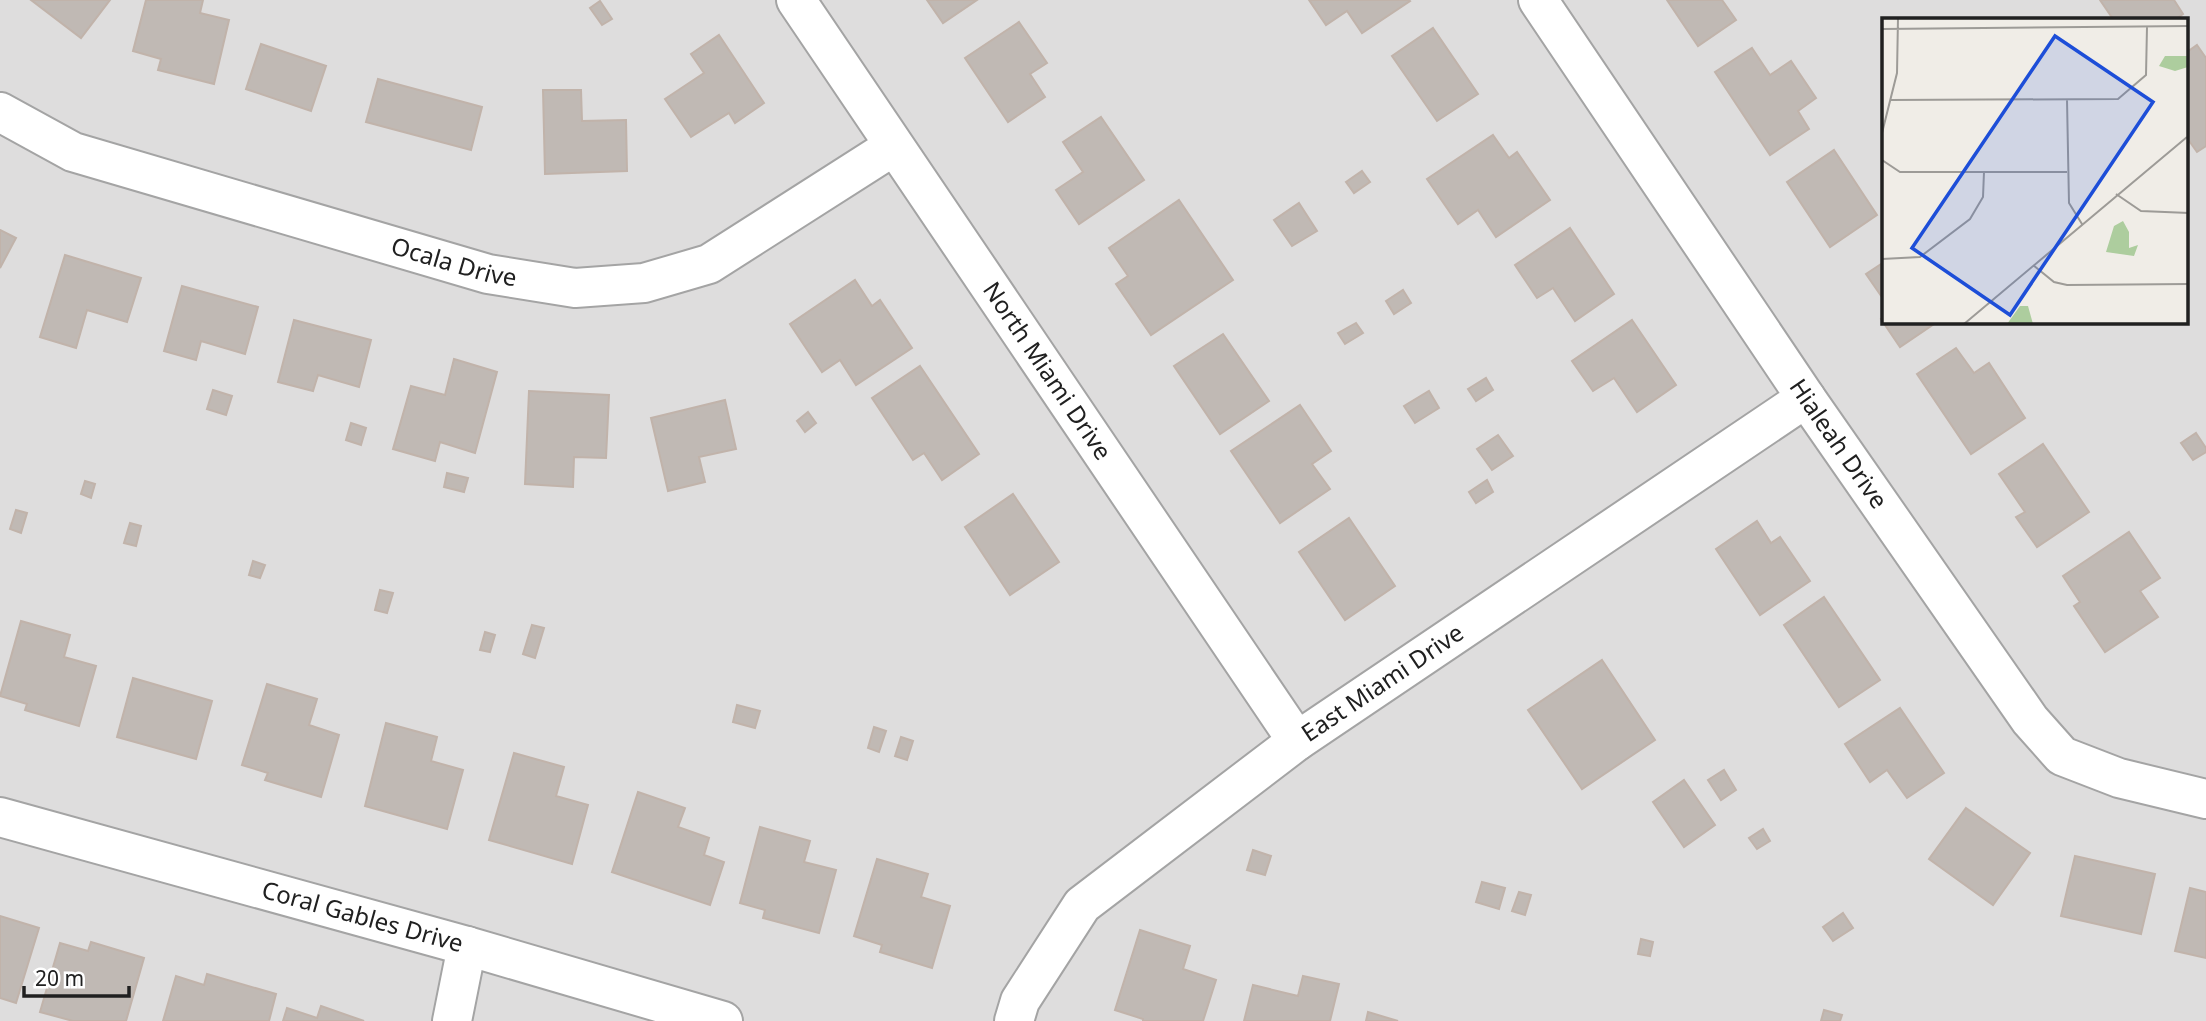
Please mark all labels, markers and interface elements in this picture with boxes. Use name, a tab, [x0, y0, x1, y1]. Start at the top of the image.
inset map	[1882, 18, 2188, 324]
street label: Ocala Drive	[388, 228, 519, 293]
street label: North Miami Drive	[976, 275, 1120, 466]
street label: Hialeah Drive	[1783, 372, 1896, 515]
street label: East Miami Drive	[1294, 615, 1470, 748]
street label: Coral Gables Drive	[258, 872, 467, 959]
scale bar	[24, 954, 130, 998]
text: 20 m	[35, 964, 84, 992]

